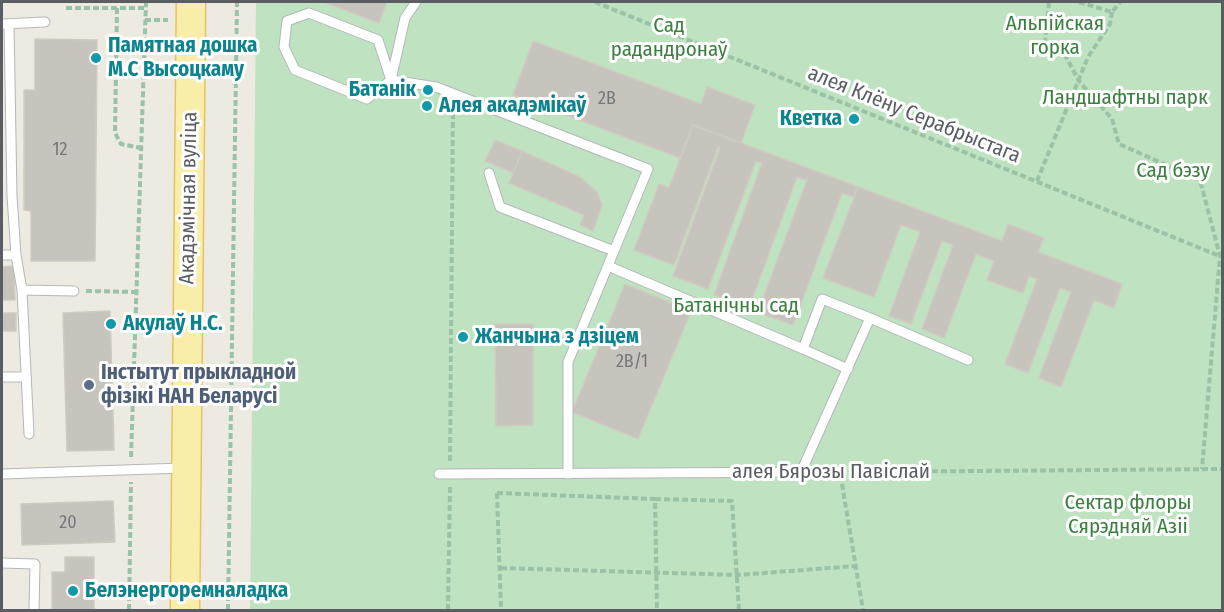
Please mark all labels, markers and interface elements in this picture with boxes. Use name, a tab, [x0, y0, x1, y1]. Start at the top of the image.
park label: Альпійская горка	[1006, 11, 1104, 61]
park label: Сад радандронаў	[611, 13, 727, 63]
place label: Памятная дошка М.С Высоцкаму	[108, 33, 257, 83]
marker: Памятная дошка М.С Высоцкаму	[89, 51, 103, 65]
street label: алея Клёну Серабрыстага	[804, 61, 1024, 169]
place label: Батанік	[349, 77, 416, 103]
marker: Батанік	[421, 83, 435, 97]
park label: Ландшафтны парк	[1042, 85, 1208, 111]
house number: 2В	[598, 88, 616, 110]
place label: Алея акадэмікаў	[439, 93, 586, 119]
marker: Алея акадэмікаў	[420, 99, 434, 113]
place label: Кветка	[780, 106, 842, 132]
street label: Акадэмічная вуліца	[175, 111, 203, 285]
marker: Кветка	[847, 112, 861, 126]
house number: 12	[53, 139, 67, 161]
park label: Сад бэзу	[1136, 158, 1210, 184]
park label: Батанічны сад	[673, 293, 799, 319]
place label: Акулаў Н.С.	[123, 311, 223, 337]
marker: Акулаў Н.С.	[104, 317, 118, 331]
place label: Жанчына з дзіцем	[475, 324, 639, 350]
marker: Жанчына з дзіцем	[456, 330, 470, 344]
house number: 2В/1	[616, 351, 648, 373]
place label: Інстытут прыкладной фізікі НАН Беларусі	[101, 360, 296, 410]
marker: Інстытут прыкладной фізікі НАН Беларусі	[82, 378, 96, 392]
street label: алея Бярозы Павіслай	[732, 459, 930, 485]
park label: Сектар флоры Сярэдняй Азіі	[1065, 490, 1191, 540]
house number: 20	[59, 512, 77, 534]
place label: Белэнергоремналадка	[85, 578, 288, 604]
marker: Белэнергоремналадка	[66, 584, 80, 598]

